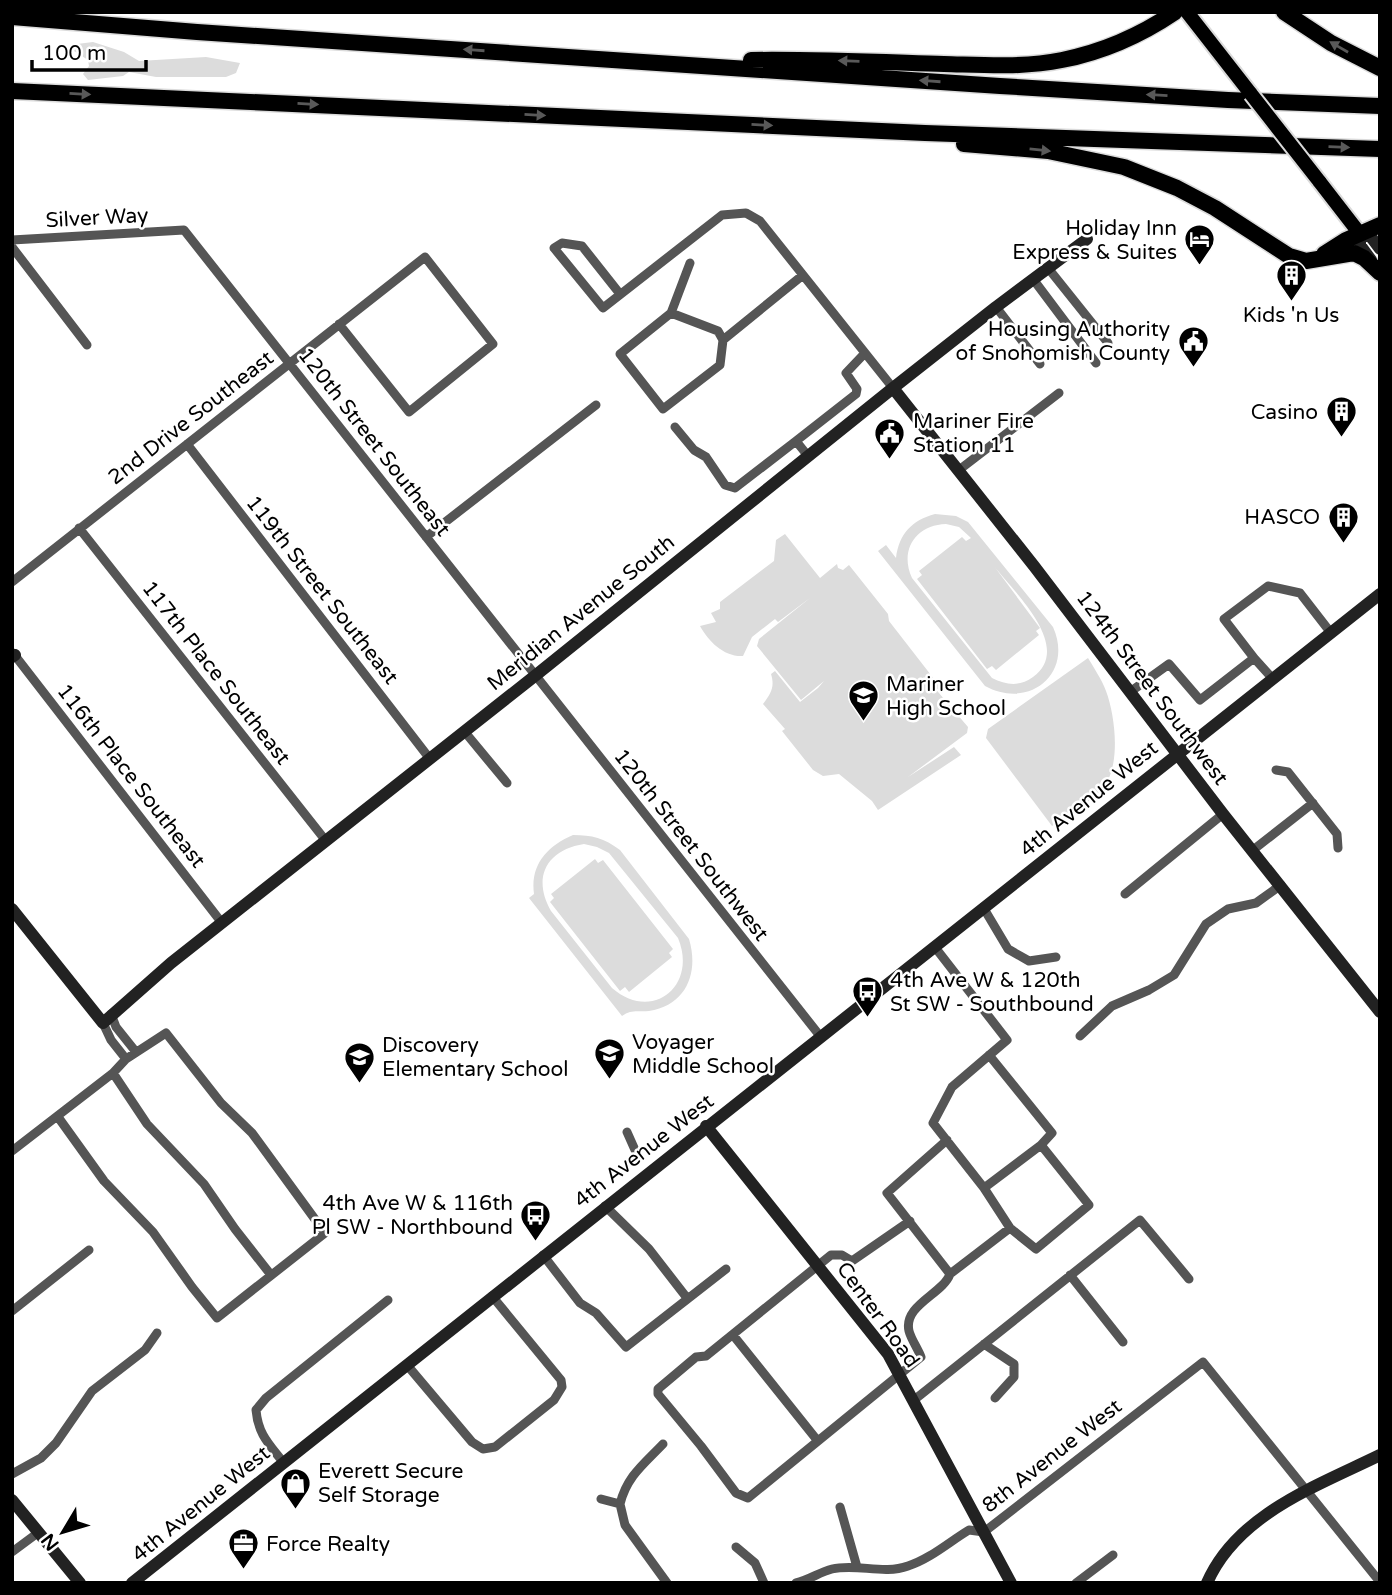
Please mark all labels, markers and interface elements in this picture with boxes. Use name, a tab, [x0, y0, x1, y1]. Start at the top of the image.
scale bar	[32, 28, 145, 72]
text: 100 m	[42, 41, 106, 66]
one-way arrow	[1330, 41, 1349, 53]
one-way arrow	[463, 44, 485, 55]
one-way arrow	[838, 56, 860, 67]
one-way arrow	[919, 75, 941, 86]
one-way arrow	[70, 89, 92, 100]
one-way arrow	[1146, 90, 1168, 101]
one-way arrow	[297, 99, 319, 110]
one-way arrow	[524, 109, 546, 120]
one-way arrow	[751, 120, 773, 131]
one-way arrow	[1329, 141, 1351, 152]
one-way arrow	[1029, 145, 1051, 156]
street label: Silver Way	[45, 203, 149, 233]
place label: Holiday Inn Express & Suites	[1012, 216, 1177, 265]
hotel icon: Holiday Inn Express & Suites	[1183, 223, 1217, 267]
building icon: Kids 'n Us	[1274, 258, 1308, 302]
place label: Kids 'n Us	[1243, 303, 1339, 328]
place label: Housing Authority of Snohomish County	[956, 317, 1170, 366]
public building icon: Housing Authority of Snohomish County	[1176, 324, 1210, 368]
street label: 120th Street Southeast	[293, 343, 455, 541]
street label: 2nd Drive Southeast	[103, 346, 279, 490]
building icon: Casino	[1324, 395, 1358, 439]
place label: Casino	[1251, 400, 1318, 425]
place label: Mariner Fire Station 11	[913, 409, 1034, 458]
public building icon: Mariner Fire Station 11	[873, 416, 907, 460]
street label: 119th Street Southeast	[241, 491, 403, 689]
building icon: HASCO	[1326, 500, 1360, 544]
place label: HASCO	[1244, 505, 1320, 530]
street label: Meridian Avenue South	[482, 530, 680, 696]
street label: 117th Place Southeast	[136, 576, 296, 770]
street label: 124th Street Southwest	[1071, 586, 1233, 790]
place label: Mariner High School	[886, 672, 1006, 721]
street label: 116th Place Southeast	[51, 679, 211, 873]
school or university icon: Mariner High School	[846, 679, 880, 723]
street label: 4th Avenue West	[1015, 736, 1163, 862]
street label: 120th Street Southwest	[608, 744, 774, 946]
place label: 4th Ave W & 120th St SW - Southbound	[890, 968, 1094, 1017]
bus stop icon: 4th Ave W & 120th St SW - Southbound	[850, 975, 884, 1019]
place label: Voyager Middle School	[632, 1030, 774, 1079]
place label: Discovery Elementary School	[382, 1033, 569, 1082]
school or university icon: Voyager Middle School	[592, 1037, 626, 1081]
school or university icon: Discovery Elementary School	[342, 1040, 376, 1084]
street label: 4th Avenue West	[569, 1089, 719, 1213]
place label: 4th Ave W & 116th Pl SW - Northbound	[312, 1191, 513, 1240]
bus stop icon: 4th Ave W & 116th Pl SW - Northbound	[519, 1198, 553, 1242]
street label: Center Road	[831, 1257, 925, 1373]
street label: 8th Avenue West	[977, 1394, 1127, 1518]
street label: 4th Avenue West	[127, 1441, 275, 1567]
place label: Everett Secure Self Storage	[318, 1459, 464, 1508]
shop icon: Everett Secure Self Storage	[278, 1466, 312, 1510]
north arrow	[28, 1497, 98, 1567]
office icon: Force Realty	[226, 1527, 260, 1571]
text: N	[37, 1529, 64, 1555]
place label: Force Realty	[266, 1532, 390, 1557]

